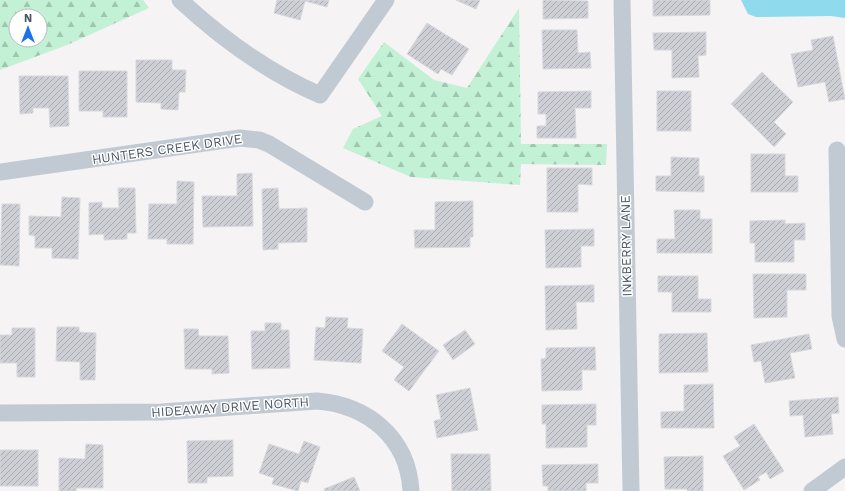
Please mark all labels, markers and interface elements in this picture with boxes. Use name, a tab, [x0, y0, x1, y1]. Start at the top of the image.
north arrow	[8, 8, 48, 48]
text: N	[24, 12, 32, 25]
street label: HUNTERS CREEK DRIVE	[91, 131, 243, 167]
street label: INKBERRY LANE	[618, 195, 634, 297]
street label: HIDEAWAY DRIVE NORTH	[151, 394, 309, 420]

